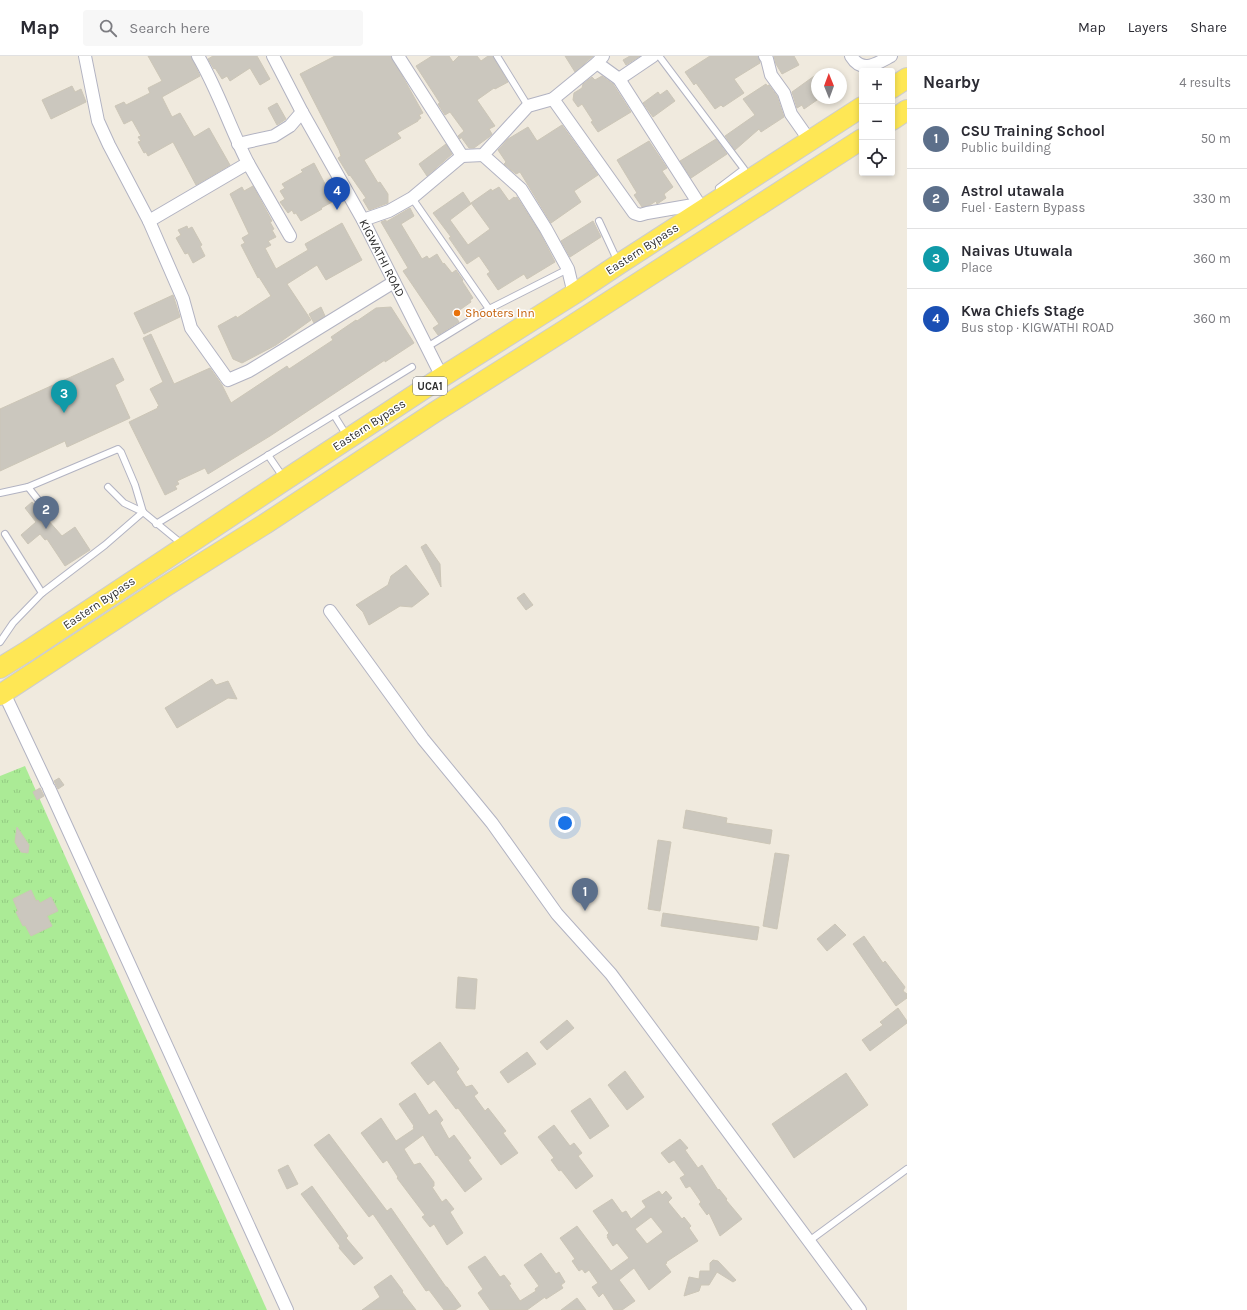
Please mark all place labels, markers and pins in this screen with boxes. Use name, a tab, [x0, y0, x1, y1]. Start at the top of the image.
pin: 4	[324, 177, 350, 210]
place label: Shooters Inn	[465, 306, 535, 320]
marker: Shooters Inn	[452, 308, 462, 318]
pin: 3	[51, 380, 77, 413]
pin: 2	[33, 496, 59, 529]
pin: 1	[572, 878, 598, 911]

